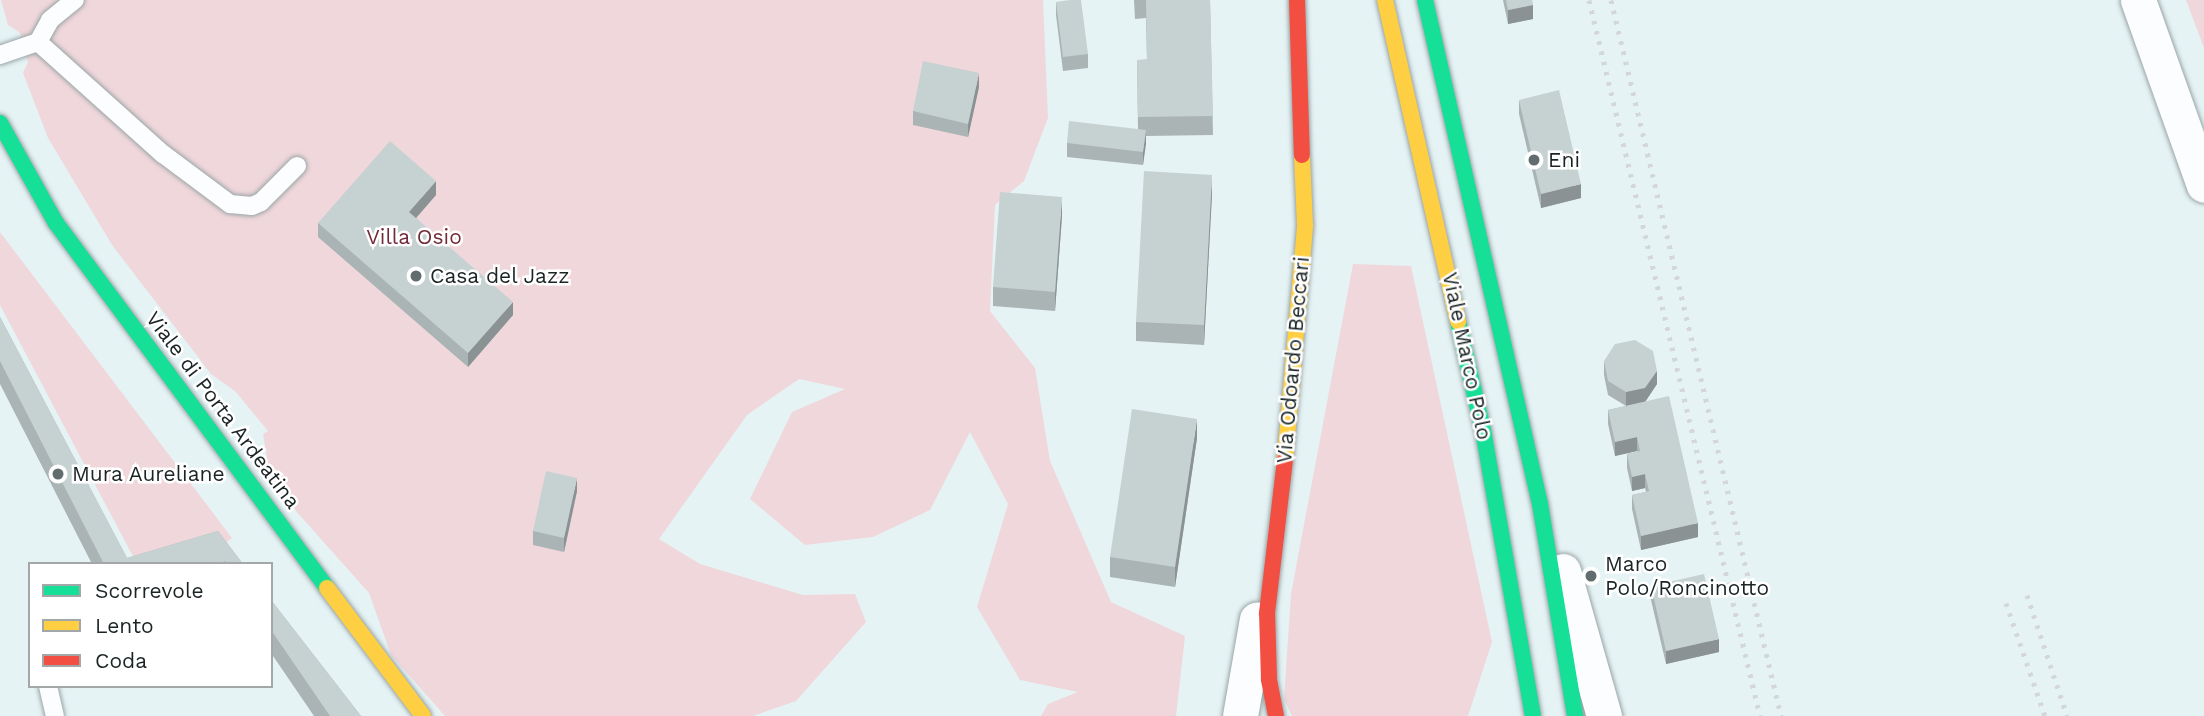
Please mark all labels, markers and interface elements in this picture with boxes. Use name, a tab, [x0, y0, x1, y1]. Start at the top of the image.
place label: Eni	[1548, 147, 1580, 173]
marker: Eni	[1526, 152, 1542, 168]
park label: Villa Osio	[366, 224, 462, 250]
street label: Via Odoardo Beccari	[1271, 255, 1315, 465]
place label: Casa del Jazz	[430, 263, 571, 289]
marker: Casa del Jazz	[408, 268, 424, 284]
street label: Viale Marco Polo	[1437, 270, 1497, 442]
street label: Viale di Porta Ardeatina	[140, 306, 306, 514]
place label: Mura Aureliane	[72, 461, 226, 487]
marker: Mura Aureliane	[50, 466, 66, 482]
place label: Marco Polo/Roncinotto	[1605, 551, 1769, 601]
legend	[28, 562, 273, 688]
marker: Marco Polo/Roncinotto	[1583, 568, 1599, 584]
text: Scorrevole	[95, 578, 204, 603]
text: Lento	[95, 613, 154, 638]
text: Coda	[95, 648, 147, 673]

